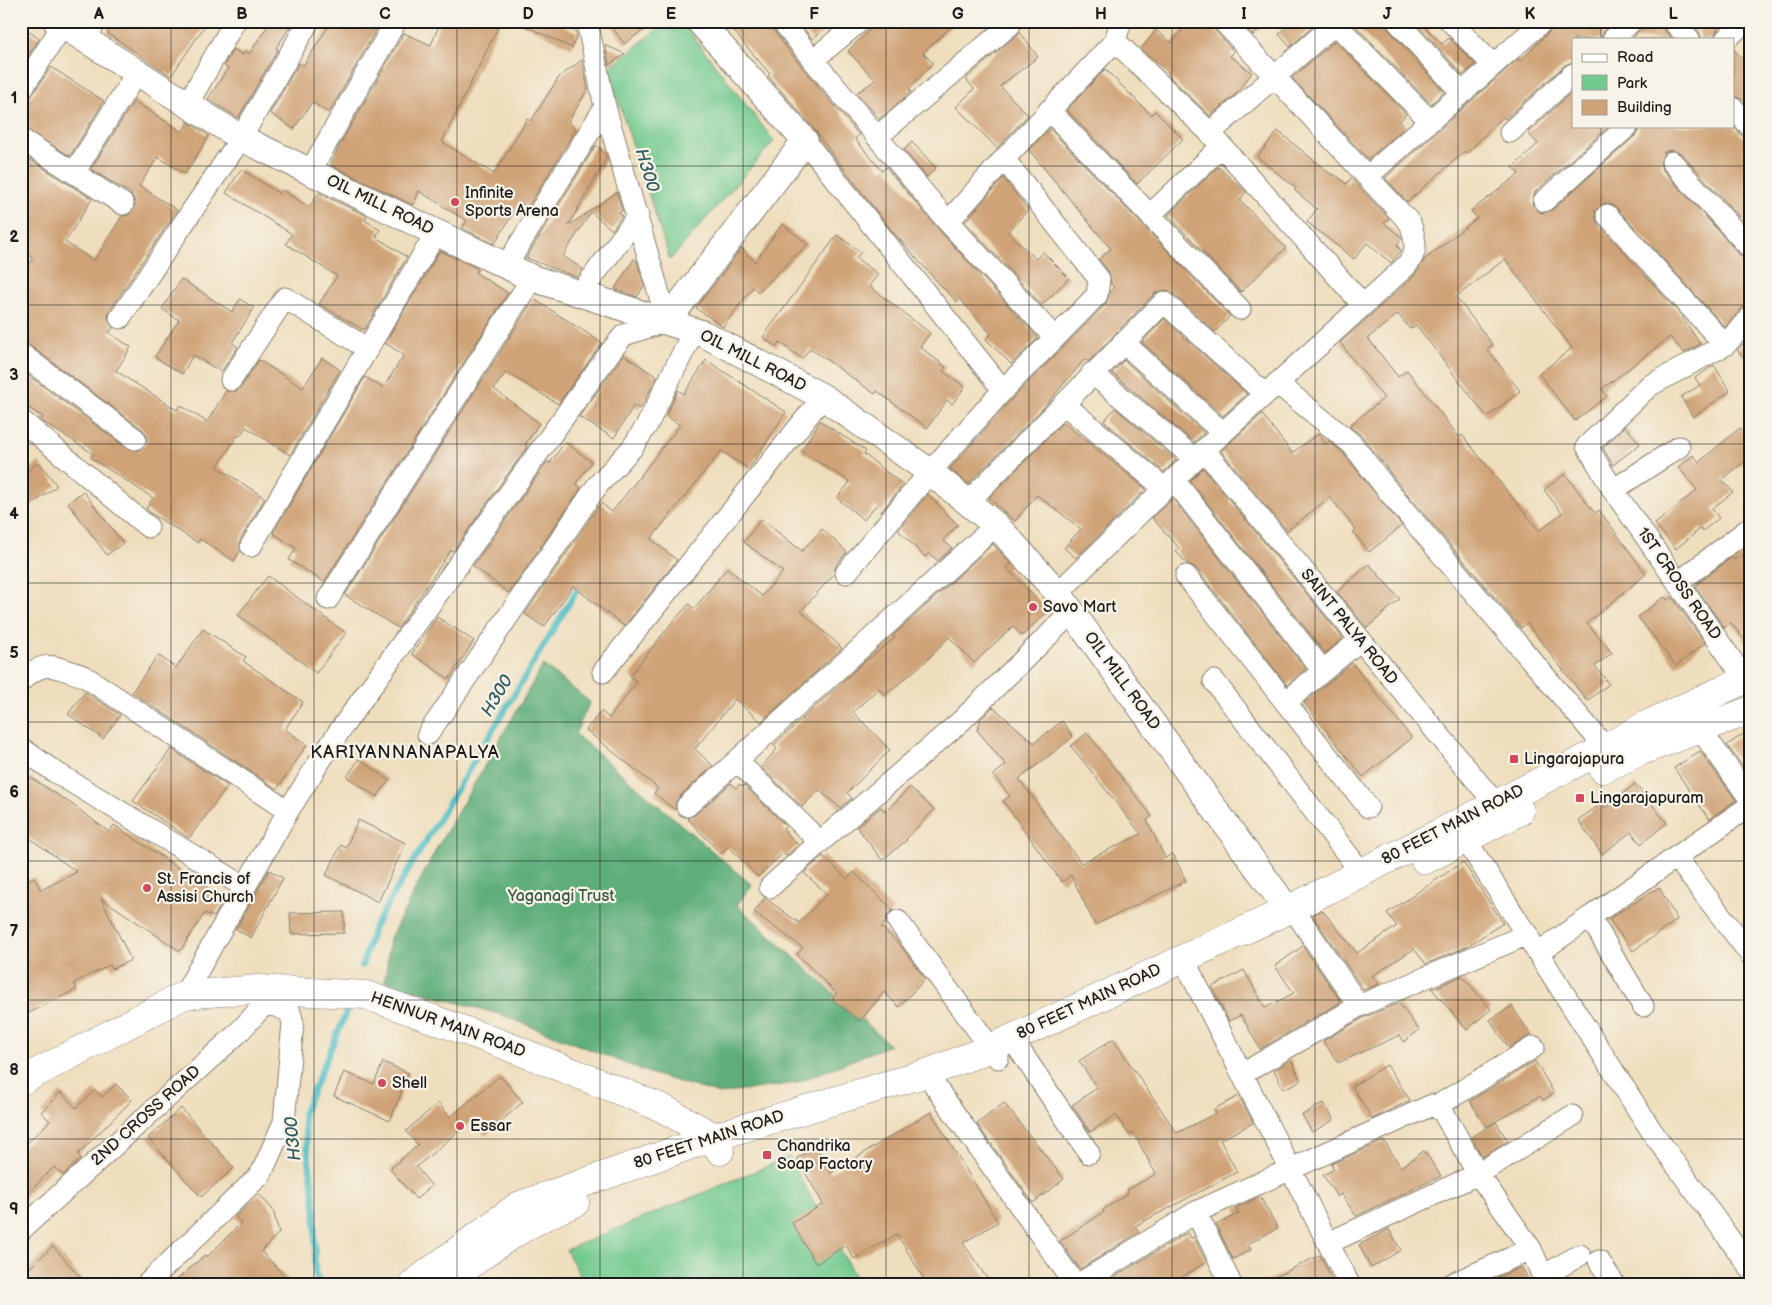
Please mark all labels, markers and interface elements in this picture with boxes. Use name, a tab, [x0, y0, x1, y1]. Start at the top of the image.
text: A	[93, 5, 104, 24]
text: B	[236, 5, 248, 24]
text: C	[379, 5, 391, 24]
text: D	[522, 5, 534, 24]
text: E	[666, 5, 676, 24]
text: F	[809, 5, 819, 24]
text: G	[952, 5, 964, 24]
text: H	[1095, 5, 1107, 24]
text: I	[1241, 5, 1247, 24]
text: J	[1383, 5, 1392, 24]
text: K	[1525, 5, 1536, 24]
text: L	[1668, 5, 1678, 24]
legend	[1572, 38, 1734, 128]
text: Road	[1617, 48, 1653, 67]
text: Park	[1617, 74, 1648, 93]
text: 1	[11, 89, 17, 108]
text: Building	[1617, 98, 1672, 117]
water label: H300	[630, 146, 664, 195]
street label: OIL MILL ROAD	[323, 171, 437, 239]
place label: Infinite Sports Arena	[465, 184, 559, 221]
marker: Infinite Sports Arena	[449, 196, 461, 208]
text: 2	[9, 228, 19, 247]
street label: OIL MILL ROAD	[697, 326, 809, 396]
text: 3	[9, 366, 19, 385]
text: 4	[9, 505, 19, 524]
street label: 1ST CROSS ROAD	[1633, 524, 1725, 644]
street label: SAINT PALYA ROAD	[1296, 565, 1402, 689]
place label: Savo Mart	[1043, 598, 1116, 617]
marker: Savo Mart	[1027, 601, 1039, 613]
street label: OIL MILL ROAD	[1080, 628, 1164, 734]
text: 5	[9, 644, 19, 663]
water label: H300	[477, 671, 518, 720]
district label: KARIYANNANAPALYA	[310, 742, 500, 763]
place label: Lingarajapura	[1524, 750, 1624, 769]
marker: Lingarajapura	[1508, 753, 1520, 765]
street label: 80 FEET MAIN ROAD	[1379, 781, 1527, 869]
text: 6	[9, 783, 19, 802]
place label: Lingarajapuram	[1590, 789, 1703, 808]
marker: Lingarajapuram	[1574, 792, 1586, 804]
place label: St. Francis of Assisi Church	[157, 870, 254, 907]
marker: St. Francis of Assisi Church	[141, 882, 153, 894]
park label: Yaganagi Trust	[507, 887, 614, 906]
text: 7	[10, 922, 19, 941]
street label: 80 FEET MAIN ROAD	[1014, 960, 1164, 1044]
street label: HENNUR MAIN ROAD	[368, 988, 528, 1062]
text: 8	[9, 1061, 19, 1080]
street label: 2ND CROSS ROAD	[87, 1062, 205, 1170]
place label: Shell	[392, 1074, 427, 1093]
marker: Shell	[376, 1077, 388, 1089]
street label: 80 FEET MAIN ROAD	[631, 1107, 787, 1173]
water label: H300	[281, 1115, 305, 1162]
place label: Essar	[470, 1117, 511, 1136]
marker: Essar	[454, 1120, 466, 1132]
place label: Chandrika Soap Factory	[777, 1137, 873, 1174]
marker: Chandrika Soap Factory	[761, 1149, 773, 1161]
text: 9	[9, 1200, 19, 1219]

